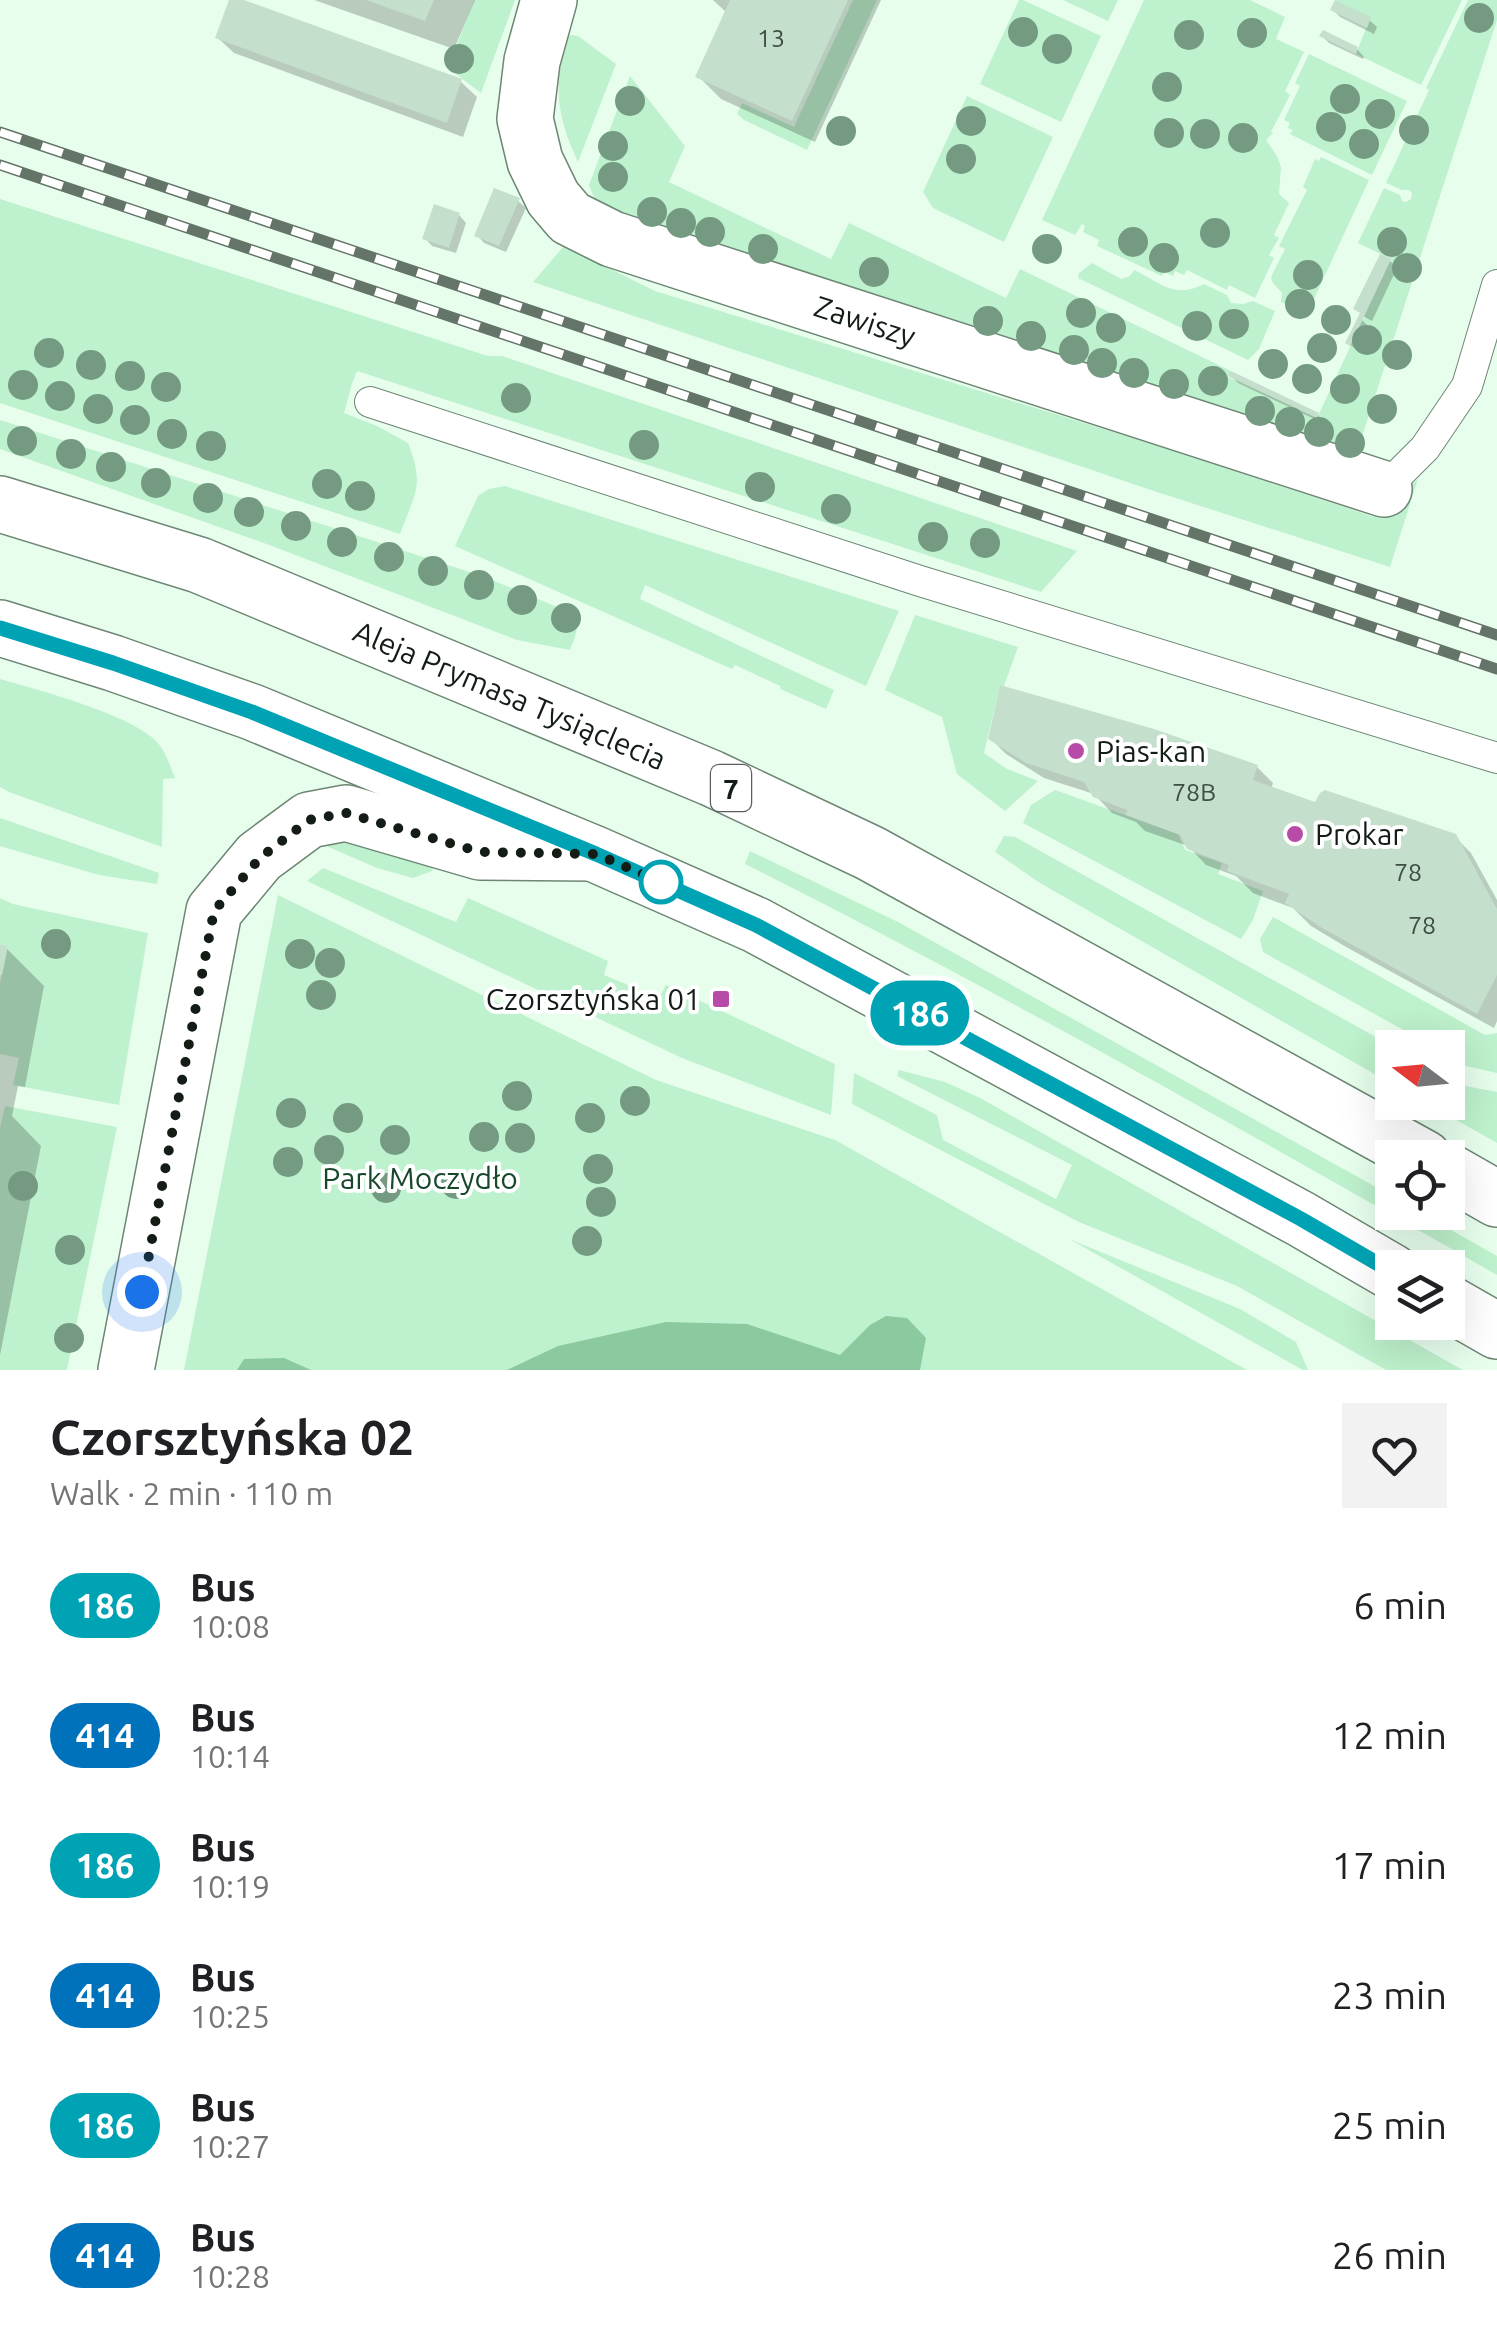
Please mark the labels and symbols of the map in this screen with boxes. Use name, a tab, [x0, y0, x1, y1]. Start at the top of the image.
house number: 13	[757, 24, 785, 52]
street label: Zawiszy	[810, 289, 920, 353]
street label: Aleja Prymasa Tysiąclecia	[349, 614, 671, 776]
place label: Pias-kan	[1096, 734, 1206, 768]
marker: Pias-kan	[1065, 740, 1087, 762]
road number: 7	[711, 765, 751, 811]
house number: 78B	[1172, 778, 1216, 806]
place label: Prokar	[1315, 817, 1404, 851]
marker: Prokar	[1284, 823, 1306, 845]
house number: 78	[1394, 858, 1422, 886]
unlabelled marker	[640, 861, 682, 903]
house number: 78	[1408, 911, 1436, 939]
line badge: 186	[862, 980, 978, 1046]
place label: Czorsztyńska 01	[486, 982, 701, 1016]
marker: Czorsztyńska 01	[710, 988, 732, 1010]
north arrow	[1375, 1030, 1465, 1120]
park label: Park Moczydło	[322, 1161, 518, 1195]
your location	[117, 1267, 167, 1317]

